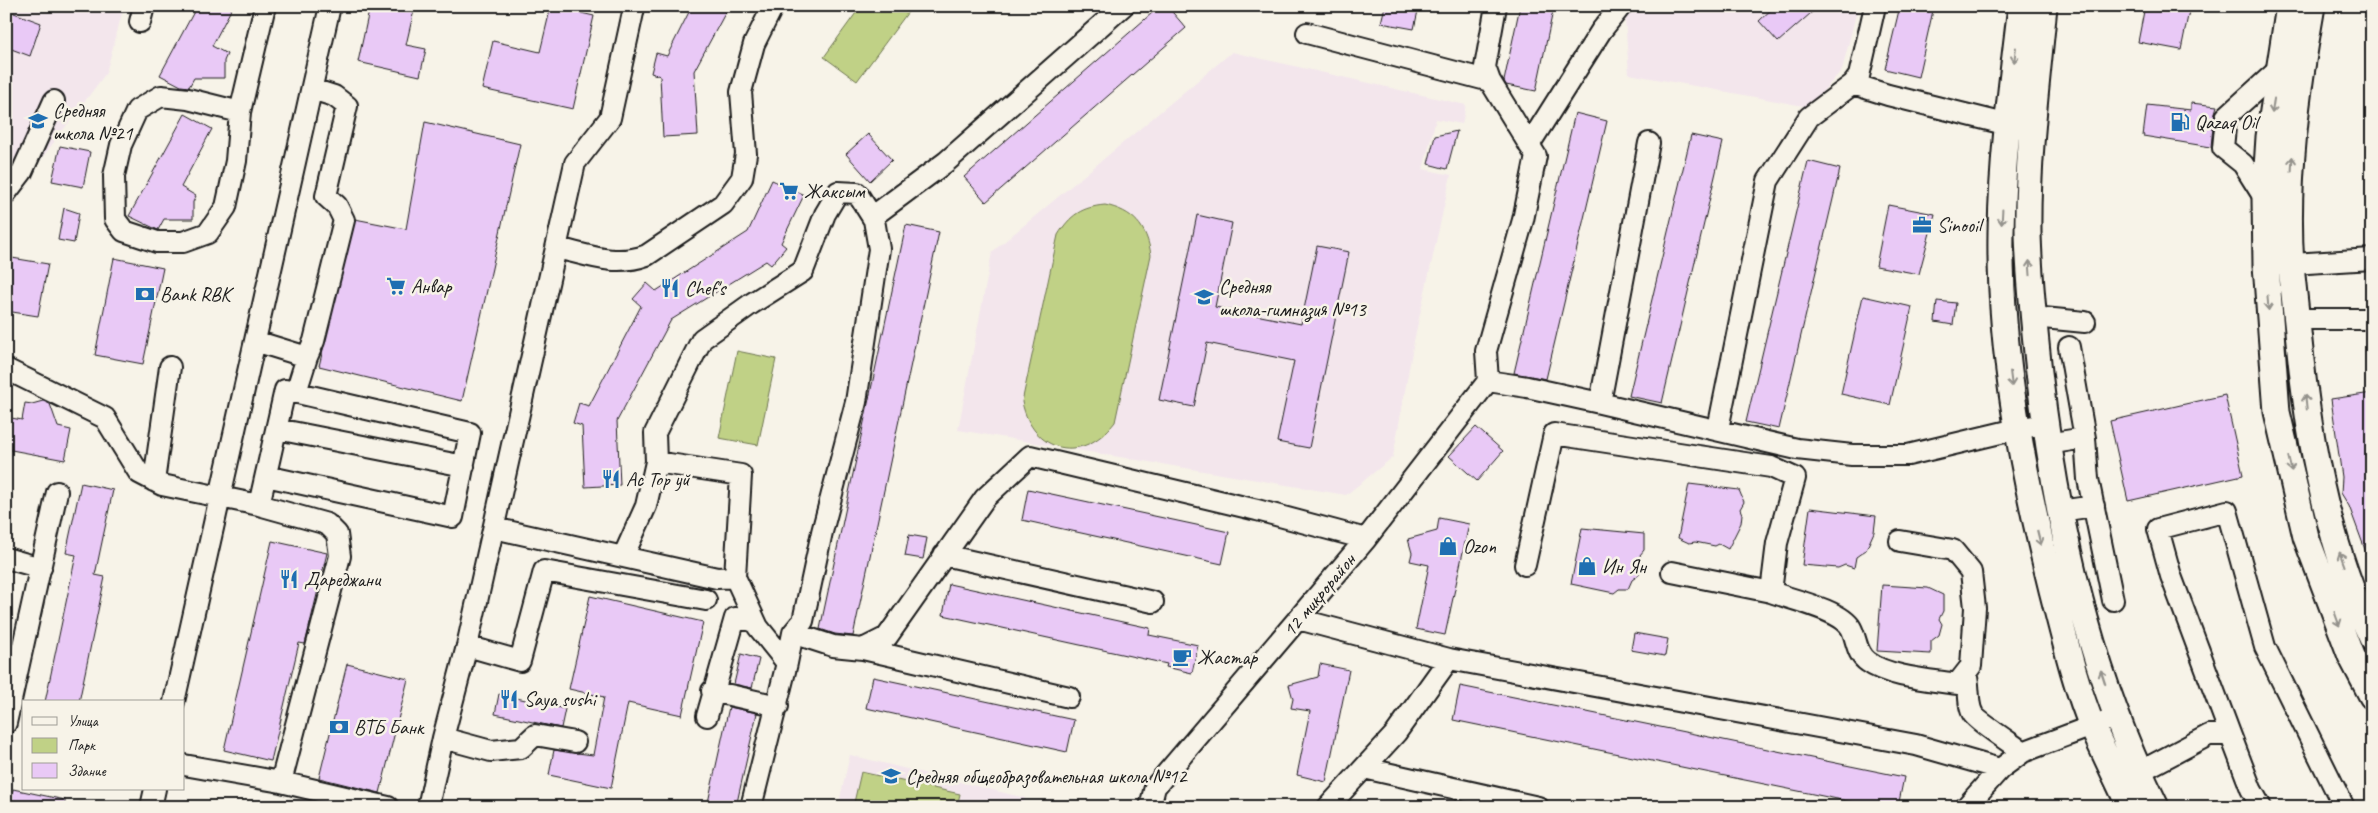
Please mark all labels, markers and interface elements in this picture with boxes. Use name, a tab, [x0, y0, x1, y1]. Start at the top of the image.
one-way arrow	[2010, 46, 2020, 62]
place label: Средняя школа №21	[53, 98, 134, 146]
one-way arrow	[2268, 98, 2278, 114]
school or university icon: Средняя школа №21	[27, 110, 49, 132]
place label: Qazaq Oil	[2195, 110, 2261, 135]
fuel station icon: Qazaq Oil	[2169, 111, 2191, 133]
one-way arrow	[2288, 156, 2297, 172]
place label: Жаксым	[804, 179, 866, 204]
supermarket icon: Жаксым	[778, 180, 800, 202]
one-way arrow	[1997, 208, 2006, 224]
place label: Sinooil	[1937, 213, 1985, 238]
office icon: Sinooil	[1911, 214, 1933, 236]
one-way arrow	[2026, 261, 2035, 277]
place label: Анвар	[411, 274, 453, 299]
place label: Средняя школа-гимназия №13	[1219, 274, 1368, 323]
supermarket icon: Анвар	[385, 275, 407, 297]
place label: Chef's	[685, 276, 727, 301]
restaurant icon: Chef's	[659, 277, 681, 299]
place label: Bank RBK	[160, 282, 234, 307]
bank icon: Bank RBK	[134, 283, 156, 305]
school or university icon: Средняя школа-гимназия №13	[1193, 286, 1215, 308]
one-way arrow	[2264, 295, 2273, 311]
one-way arrow	[2006, 370, 2016, 386]
one-way arrow	[2301, 394, 2311, 410]
one-way arrow	[2286, 455, 2295, 471]
place label: Ас Тор уй	[626, 467, 691, 492]
restaurant icon: Ас Тор уй	[600, 468, 622, 490]
one-way arrow	[2035, 530, 2044, 546]
place label: Ozon	[1463, 534, 1497, 559]
shop icon: Ozon	[1437, 535, 1459, 557]
street label: 12 микрорайон	[1277, 547, 1362, 642]
one-way arrow	[2337, 552, 2346, 568]
place label: Ин Ян	[1602, 554, 1648, 579]
shop icon: Ин Ян	[1576, 555, 1598, 577]
place label: Дареджани	[304, 567, 382, 592]
restaurant icon: Дареджани	[278, 568, 300, 590]
one-way arrow	[2333, 611, 2342, 626]
place label: Жастар	[1197, 645, 1259, 670]
cafe icon: Жастар	[1171, 646, 1193, 668]
one-way arrow	[2098, 670, 2107, 685]
place label: Saya sushi	[524, 687, 598, 712]
restaurant icon: Saya sushi	[498, 688, 520, 710]
legend	[22, 700, 185, 790]
text: Улица	[68, 712, 99, 731]
place label: ВТБ Банк	[354, 715, 425, 740]
bank icon: ВТБ Банк	[328, 716, 350, 738]
text: Парк	[68, 736, 96, 755]
text: Здание	[68, 762, 107, 781]
place label: Средняя общеобразовательная школа №12	[906, 764, 1188, 789]
school or university icon: Средняя общеобразовательная школа №12	[880, 765, 902, 787]

